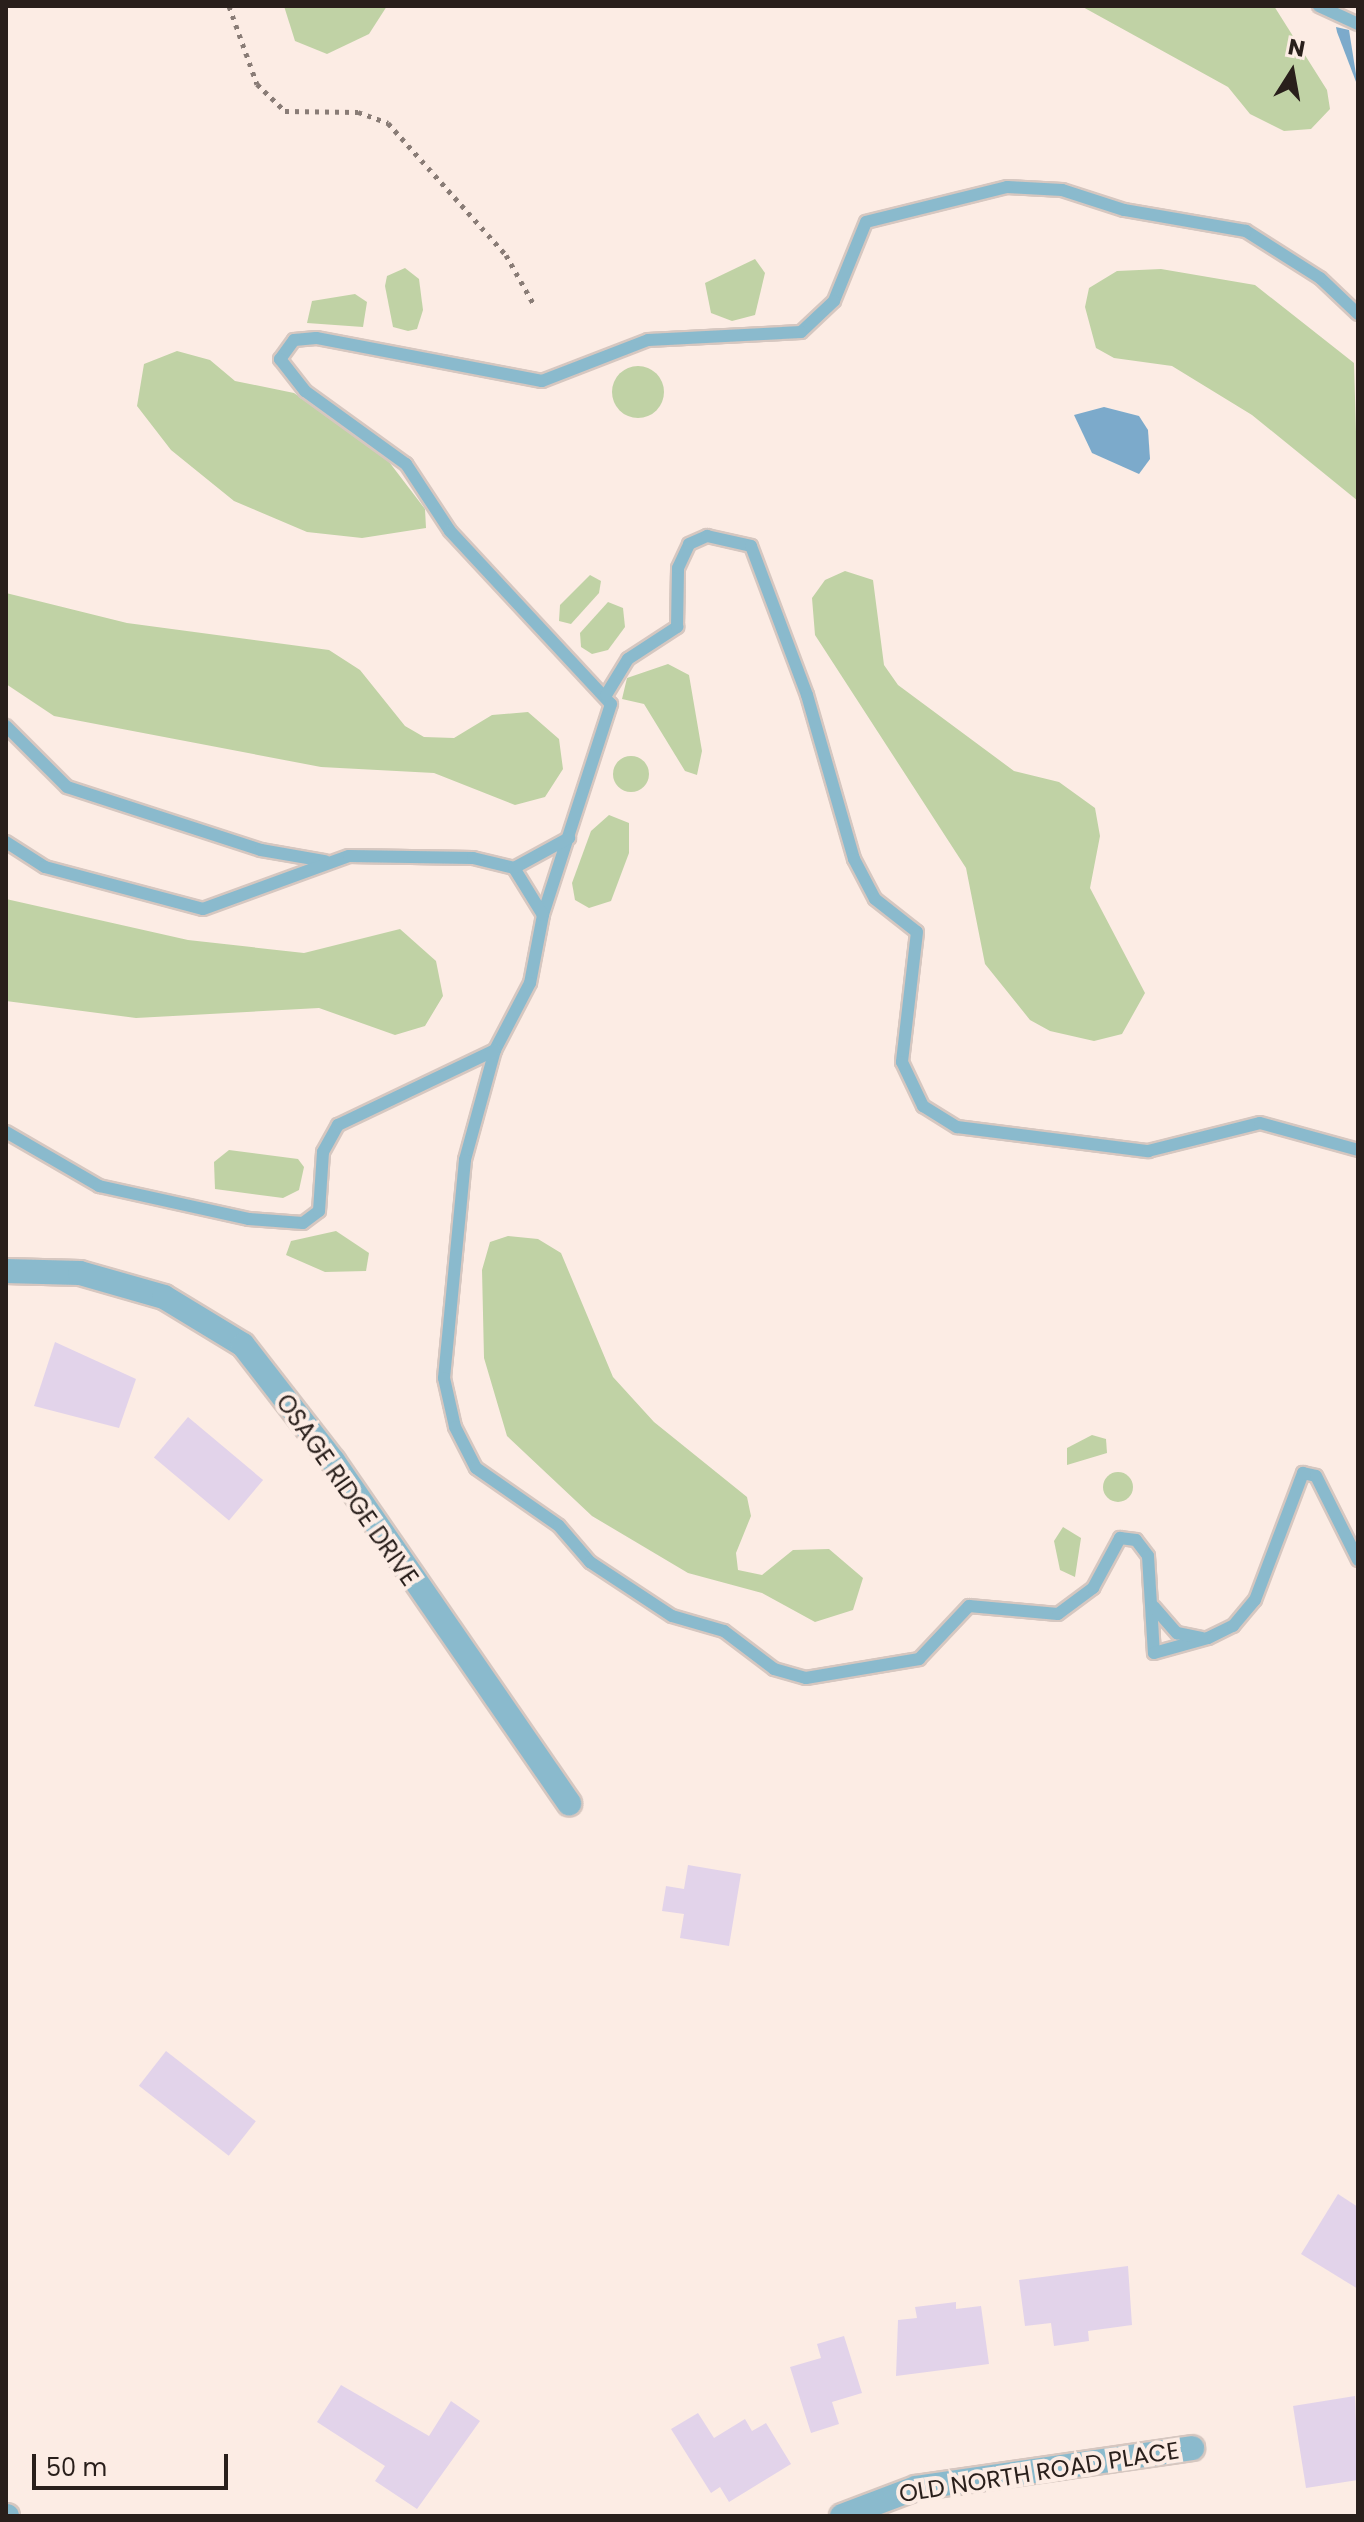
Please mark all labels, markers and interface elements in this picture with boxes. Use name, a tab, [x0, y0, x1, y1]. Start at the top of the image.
text: N	[1286, 31, 1308, 65]
north arrow	[1252, 32, 1332, 112]
street label: OSAGE RIDGE DRIVE	[270, 1389, 424, 1591]
street label: OLD NORTH ROAD PLACE	[897, 2436, 1181, 2508]
scale bar	[36, 2438, 232, 2488]
text: 50 m	[46, 2451, 107, 2484]

